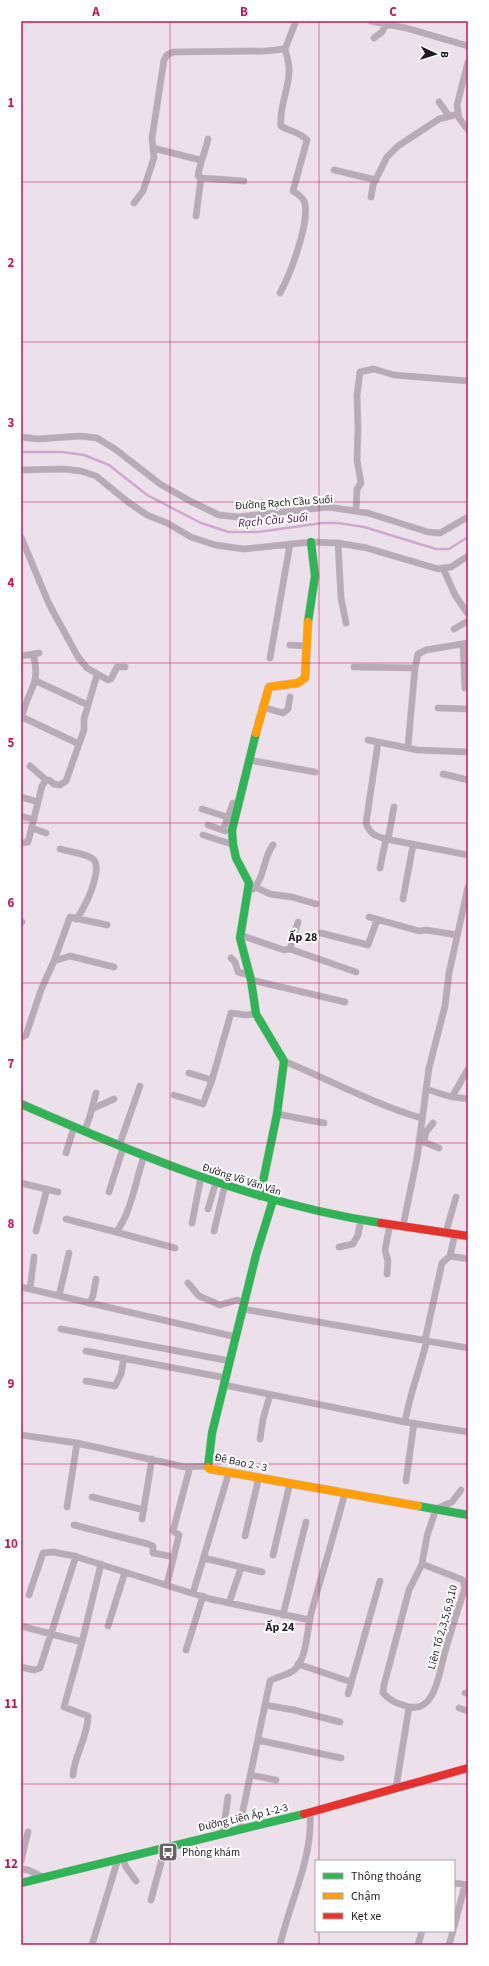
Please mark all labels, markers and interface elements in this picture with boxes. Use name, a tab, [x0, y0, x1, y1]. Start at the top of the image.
text: A	[91, 3, 100, 21]
text: B	[240, 3, 248, 21]
text: C	[389, 3, 397, 21]
north arrow	[415, 34, 455, 74]
text: B	[437, 51, 452, 59]
text: 1	[8, 94, 15, 112]
text: 2	[8, 254, 15, 272]
text: 3	[8, 414, 15, 432]
street label: Đường Rạch Cầu Suối	[235, 492, 334, 513]
water label: Rạch Cầu Suối	[237, 509, 309, 532]
text: 4	[8, 574, 15, 592]
text: 5	[8, 734, 15, 752]
text: 6	[8, 894, 15, 912]
district label: Ấp 28	[288, 929, 317, 946]
text: 7	[8, 1055, 15, 1073]
street label: Đường Võ Văn Vân	[200, 1160, 283, 1199]
text: 8	[8, 1215, 15, 1233]
text: 9	[8, 1375, 15, 1393]
street label: Đê Bao 2 - 3	[213, 1450, 269, 1475]
text: 10	[4, 1535, 18, 1553]
street label: Liên Tổ 2,3,5,6,9,10	[424, 1583, 461, 1671]
district label: Ấp 24	[265, 1619, 295, 1636]
text: 11	[4, 1695, 18, 1713]
street label: Đường Liên Ấp 1-2-3	[197, 1800, 290, 1835]
bus stop icon: Phòng khám	[157, 1841, 179, 1863]
place label: Phòng khám	[182, 1845, 240, 1860]
text: 12	[4, 1855, 18, 1873]
legend	[315, 1860, 455, 1932]
text: Thông thoáng	[351, 1868, 421, 1885]
text: Chậm	[351, 1888, 380, 1905]
text: Kẹt xe	[351, 1908, 381, 1925]

